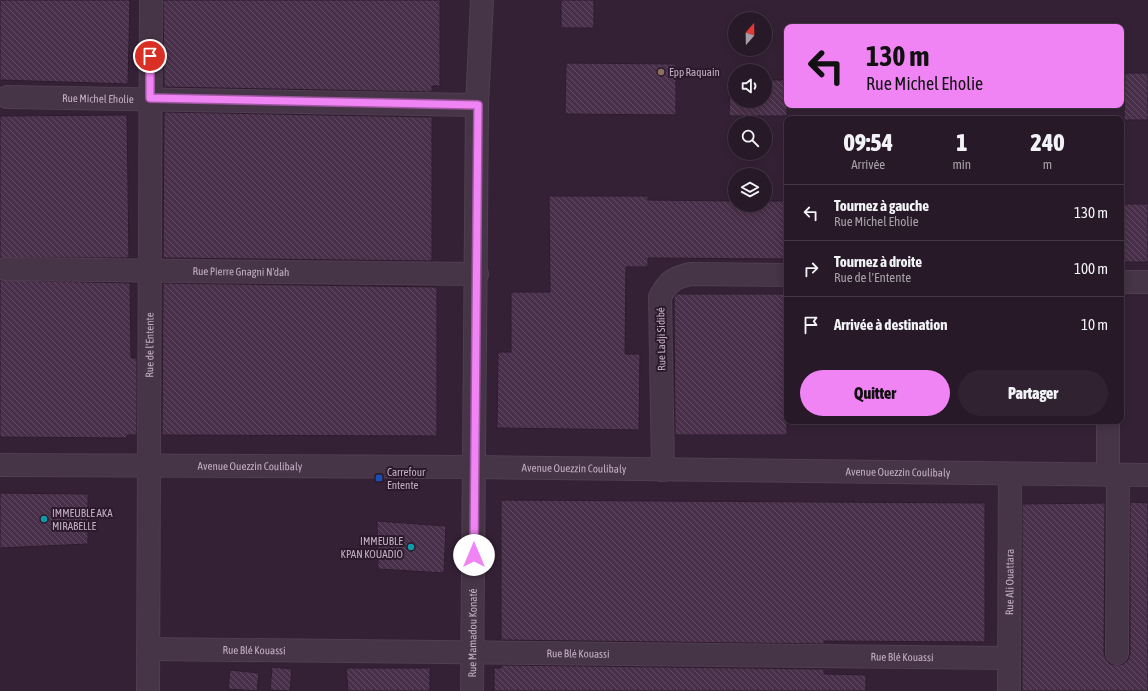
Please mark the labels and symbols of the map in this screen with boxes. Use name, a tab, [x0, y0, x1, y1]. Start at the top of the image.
north arrow	[728, 12, 772, 56]
pin	[133, 39, 167, 73]
place label: Epp Raquain	[669, 66, 720, 78]
marker: Epp Raquain	[656, 67, 666, 77]
street label: Rue Michel Eholie	[62, 92, 134, 105]
street label: Rue Pierre Gnagni N'dah	[192, 265, 290, 278]
street label: Rue Ladji Sidibé	[654, 307, 668, 371]
street label: Rue de l'Entente	[143, 312, 156, 378]
street label: Avenue Ouezzin Coulibaly	[198, 460, 303, 472]
street label: Avenue Ouezzin Coulibaly	[522, 462, 627, 475]
street label: Avenue Ouezzin Coulibaly	[846, 465, 951, 479]
place label: Carrefour Entente	[387, 466, 426, 491]
marker: Carrefour Entente	[374, 473, 384, 483]
place label: IMMEUBLE AKA MIRABELLE	[52, 507, 113, 532]
marker: IMMEUBLE AKA MIRABELLE	[39, 514, 49, 524]
position arrow	[453, 534, 495, 576]
place label: IMMEUBLE KPAN KOUADIO	[341, 535, 403, 560]
marker: IMMEUBLE KPAN KOUADIO	[406, 542, 416, 552]
street label: Rue Ali Ouattara	[1003, 549, 1016, 615]
street label: Rue Mamadou Konaté	[466, 588, 479, 678]
street label: Rue Blé Kouassi	[222, 644, 286, 656]
street label: Rue Blé Kouassi	[546, 647, 610, 660]
street label: Rue Blé Kouassi	[870, 651, 934, 663]

